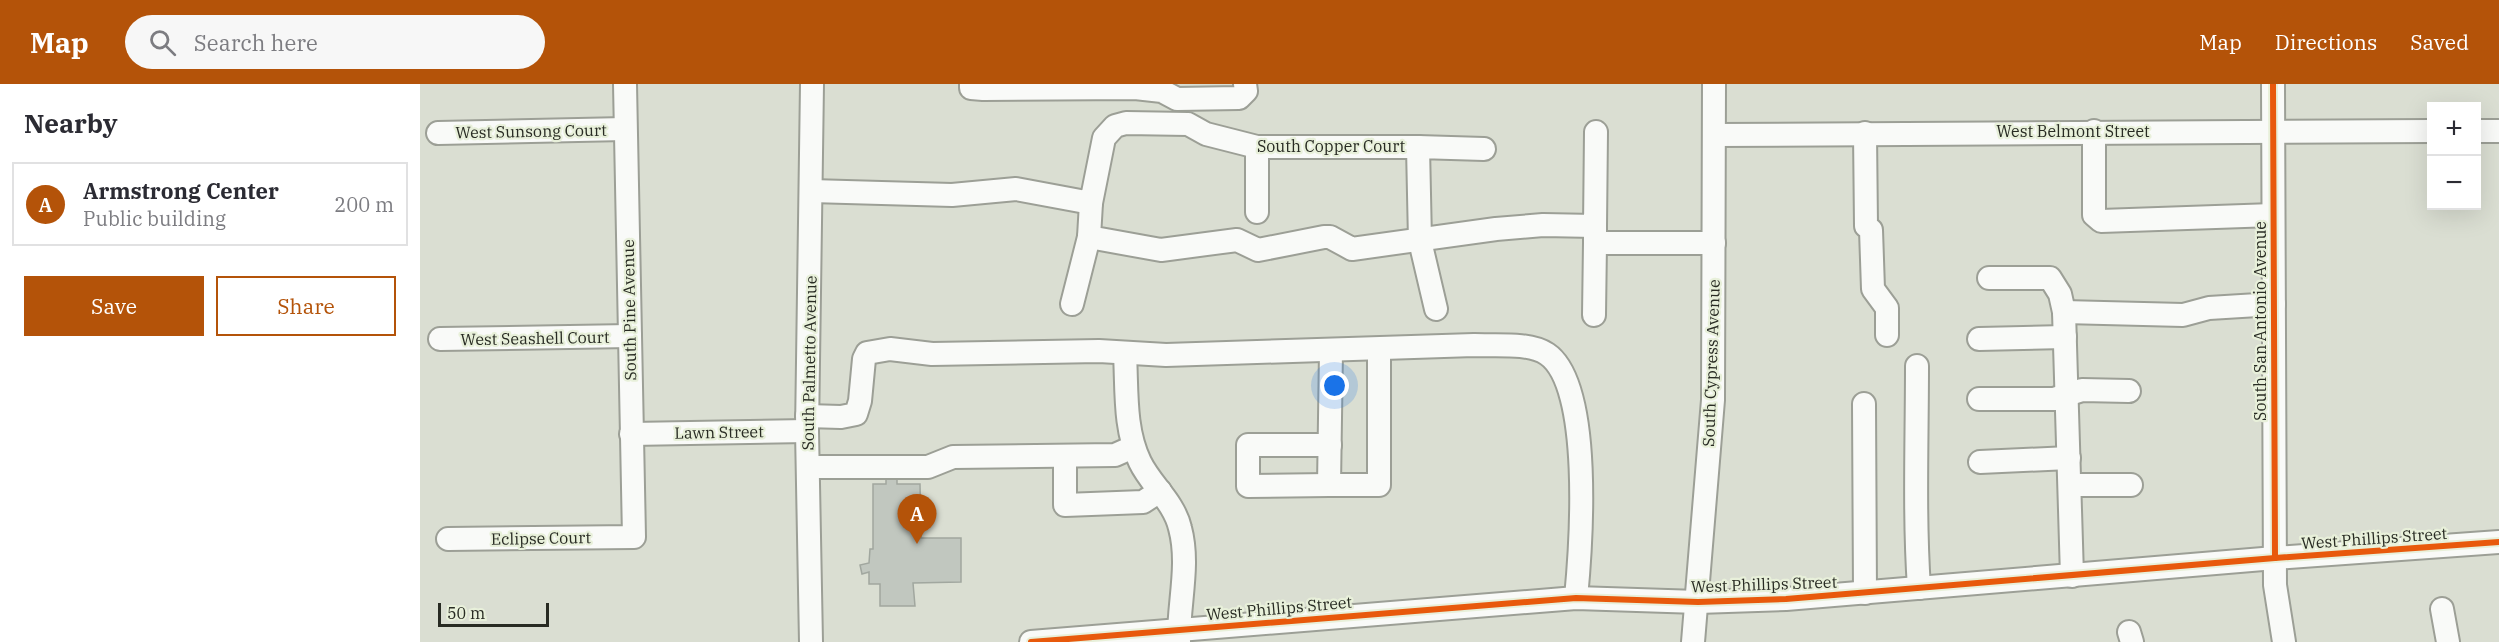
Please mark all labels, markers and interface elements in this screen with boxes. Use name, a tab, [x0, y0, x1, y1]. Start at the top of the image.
search box	[125, 15, 545, 69]
text: Map	[30, 24, 89, 61]
icon: search	[146, 26, 179, 59]
text: Search here	[194, 28, 318, 57]
text: Map	[2199, 28, 2242, 56]
text: Directions	[2275, 28, 2377, 56]
text: Saved	[2410, 28, 2469, 56]
map controls	[2427, 102, 2481, 210]
button: +	[2427, 102, 2481, 156]
text: Nearby	[24, 106, 118, 140]
street label: West Sunsong Court	[455, 120, 607, 142]
street label: West Belmont Street	[1996, 121, 2150, 141]
street label: South Copper Court	[1257, 136, 1405, 156]
button: −	[2427, 156, 2481, 210]
text: Armstrong Center	[83, 176, 279, 205]
text: A	[39, 191, 52, 218]
text: 200 m	[334, 191, 394, 218]
text: Public building	[83, 205, 226, 232]
street label: South San Antonio Avenue	[2250, 221, 2270, 421]
street label: South Pine Avenue	[618, 239, 640, 381]
street label: South Palmetto Avenue	[797, 275, 821, 451]
button: Save	[24, 276, 204, 336]
button: Share	[216, 276, 396, 336]
street label: South Cypress Avenue	[1698, 279, 1724, 447]
street label: West Seashell Court	[460, 327, 610, 349]
your location	[1320, 371, 1349, 400]
street label: Lawn Street	[674, 421, 764, 443]
pin: A	[898, 494, 936, 544]
street label: West Phillips Street	[2300, 523, 2448, 553]
street label: Eclipse Court	[491, 527, 592, 549]
street label: West Phillips Street	[1691, 571, 1838, 597]
street label: West Phillips Street	[1205, 592, 1353, 624]
scale bar	[438, 600, 549, 628]
text: 50 m	[447, 603, 485, 623]

